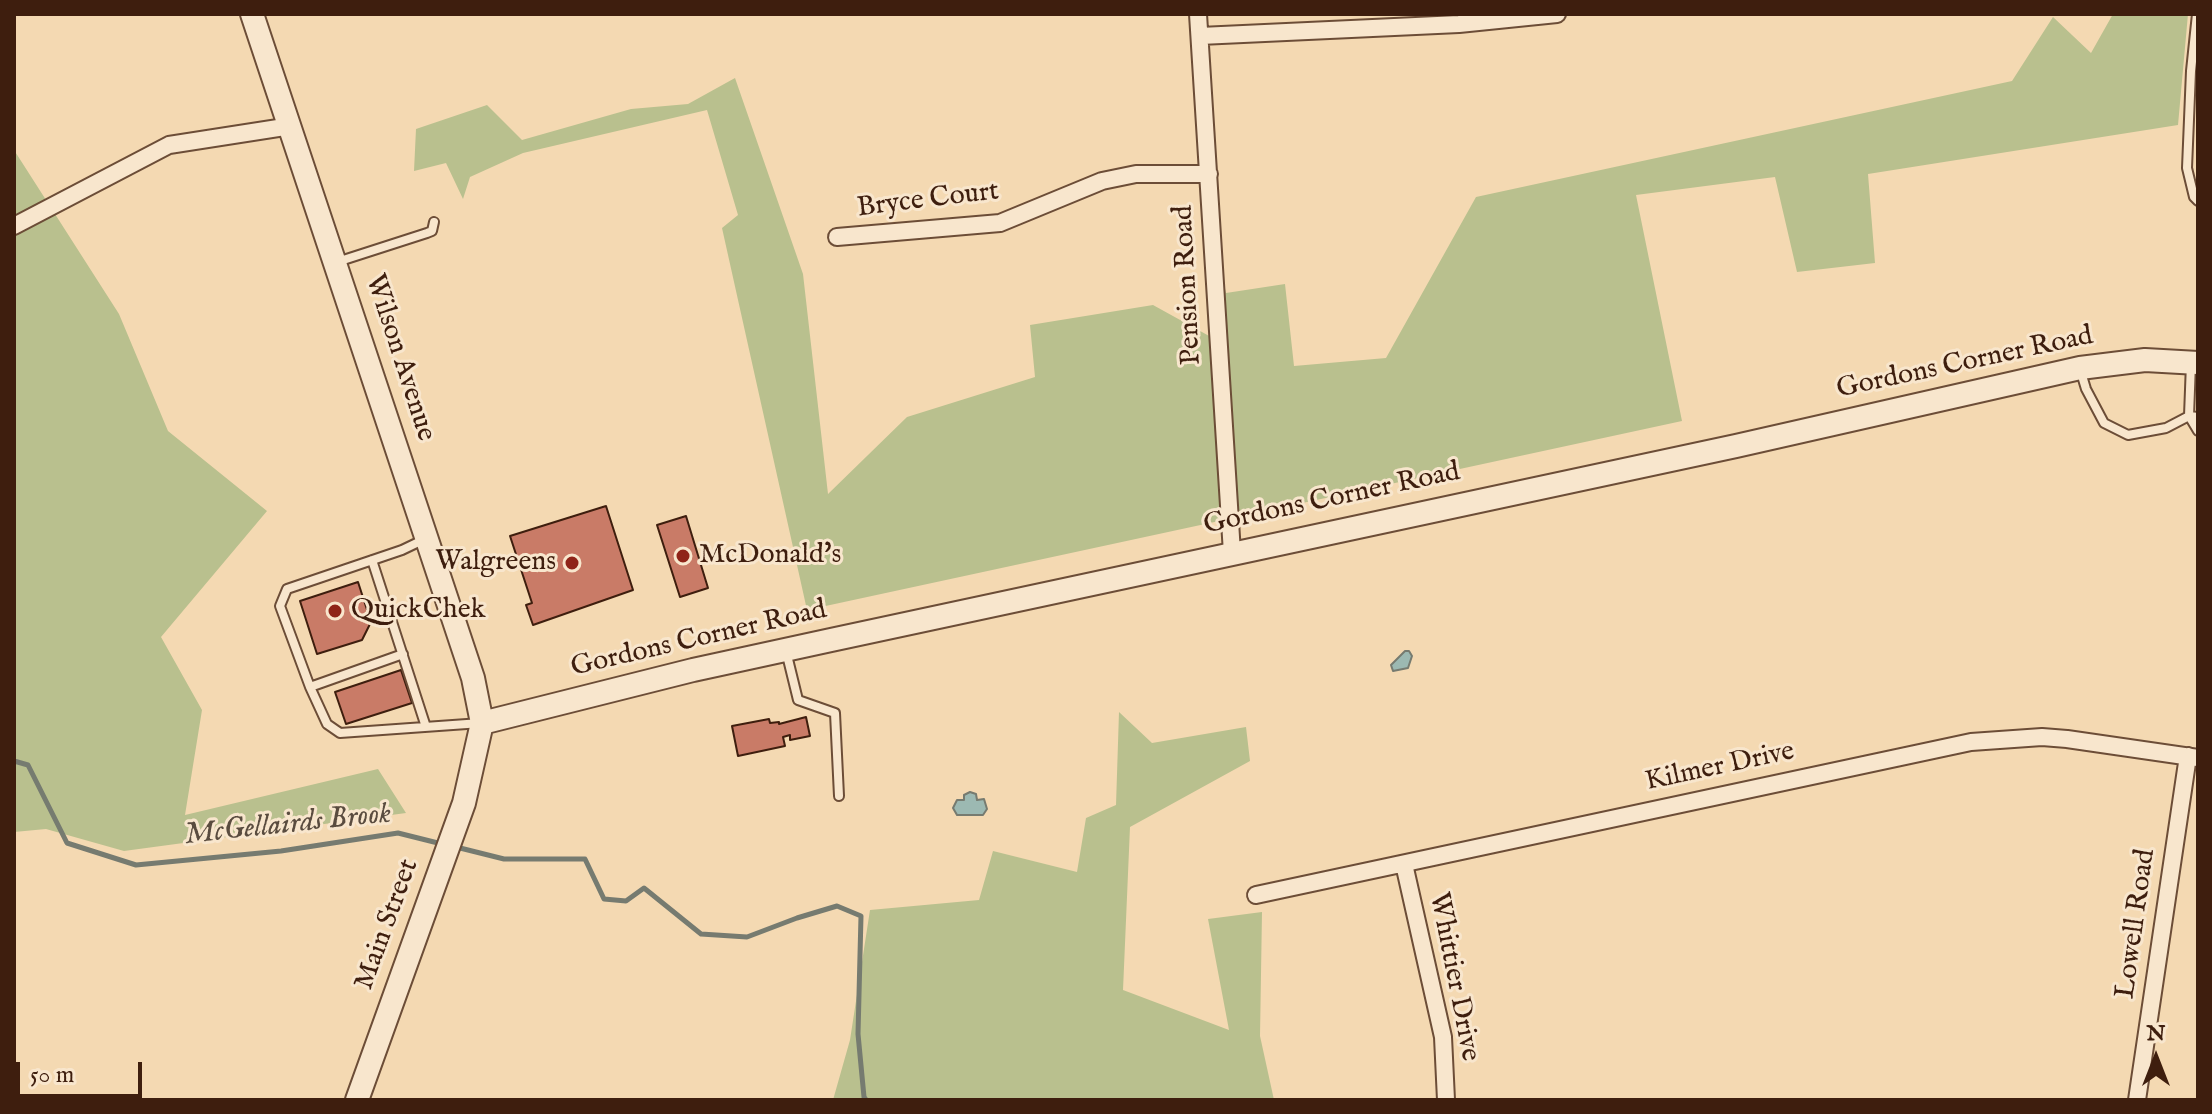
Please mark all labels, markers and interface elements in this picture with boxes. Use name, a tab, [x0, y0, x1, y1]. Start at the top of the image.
street label: Bryce Court	[855, 176, 1001, 226]
street label: Pension Road	[1168, 204, 1210, 366]
street label: Wilson Avenue	[356, 270, 442, 446]
street label: Gordons Corner Road	[1834, 320, 2096, 408]
street label: Gordons Corner Road	[1201, 456, 1463, 544]
place label: McDonald's	[699, 539, 841, 573]
place label: Walgreens	[435, 546, 556, 580]
marker: McDonald's	[674, 547, 692, 565]
marker: Walgreens	[563, 554, 581, 572]
place label: QuickChek	[351, 594, 486, 628]
street label: Gordons Corner Road	[568, 594, 830, 686]
marker: QuickChek	[326, 602, 344, 620]
street label: Kilmer Drive	[1642, 736, 1798, 800]
water label: McGellairds Brook	[183, 797, 393, 855]
street label: Lowell Road	[2110, 847, 2164, 1001]
street label: Main Street	[349, 855, 427, 995]
street label: Whittier Drive	[1420, 890, 1486, 1064]
north arrow	[2116, 1018, 2196, 1098]
text: N	[2146, 1020, 2166, 1048]
scale bar	[20, 1046, 146, 1096]
text: 50 m	[30, 1060, 74, 1091]

